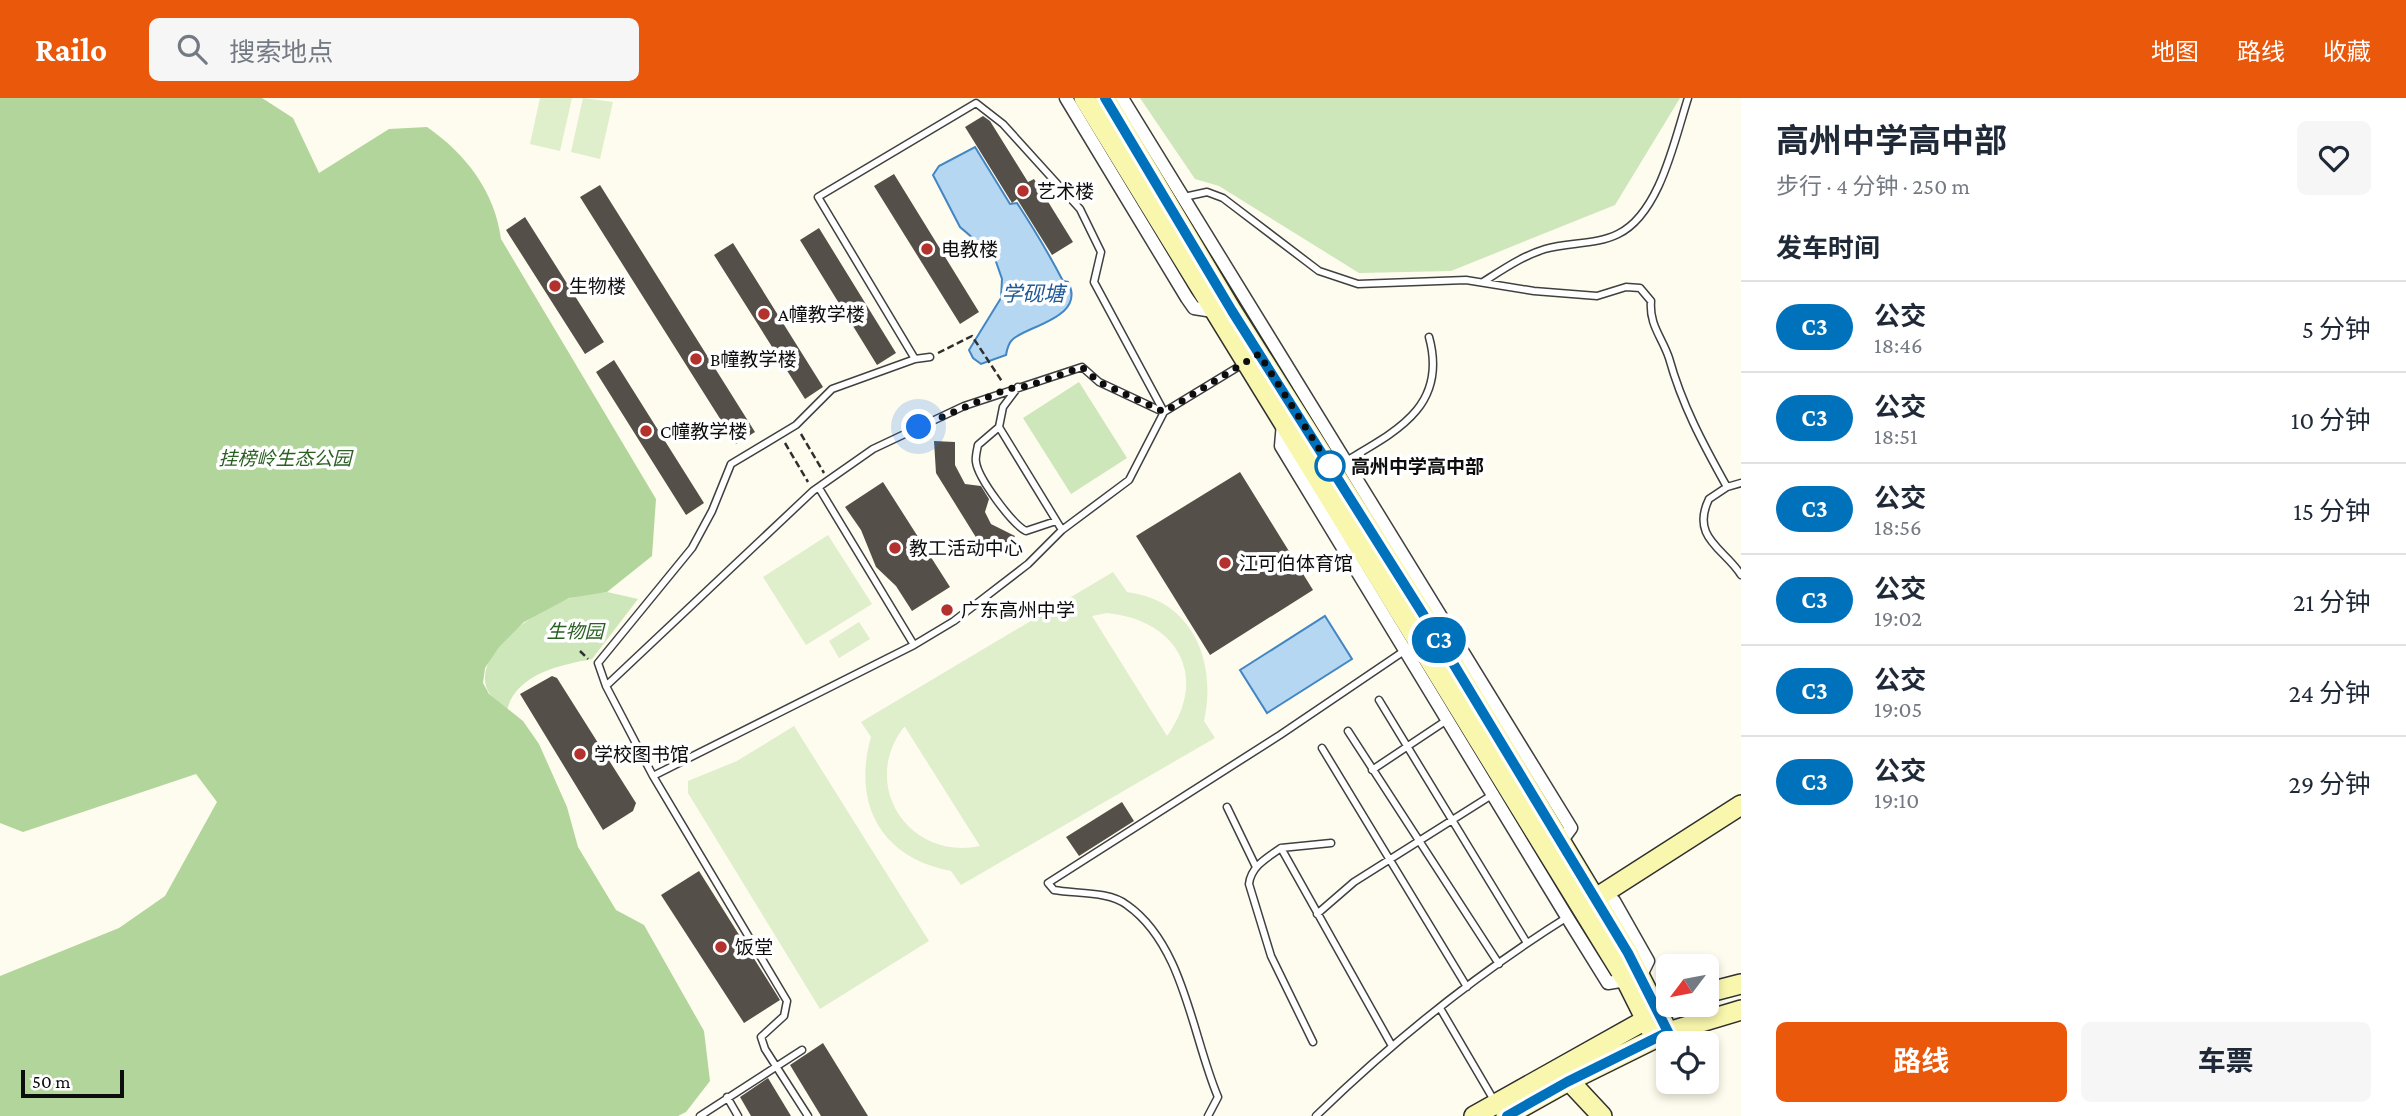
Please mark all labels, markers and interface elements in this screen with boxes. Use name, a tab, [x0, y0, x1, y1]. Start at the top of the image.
search box	[149, 18, 639, 81]
icon: search	[173, 30, 211, 68]
text: Railo	[35, 31, 107, 68]
text: 搜索地点	[229, 38, 333, 67]
text: 地图	[2151, 38, 2199, 65]
text: 路线	[2237, 38, 2285, 65]
text: 收藏	[2323, 38, 2371, 65]
button: heart	[2297, 121, 2371, 195]
text: 高州中学高中部	[1776, 122, 2007, 159]
text: 步行 · 4 分钟 · 250 m	[1776, 173, 1970, 199]
place label: 艺术楼	[1037, 181, 1094, 202]
marker: 艺术楼	[1015, 183, 1031, 199]
text: 发车时间	[1776, 234, 1880, 263]
place label: 电教楼	[941, 239, 998, 260]
marker: 电教楼	[919, 241, 935, 257]
place label: 生物楼	[569, 276, 626, 297]
marker: 生物楼	[547, 278, 563, 294]
water label: 学砚塘	[1002, 282, 1067, 306]
text: 公交	[1874, 302, 1926, 331]
place label: A幢教学楼	[778, 304, 865, 325]
marker: A幢教学楼	[756, 306, 772, 322]
text: C3	[1801, 313, 1828, 340]
text: 5 分钟	[2302, 315, 2371, 344]
text: 18:46	[1874, 332, 1923, 358]
place label: B幢教学楼	[710, 349, 796, 370]
marker: B幢教学楼	[688, 351, 704, 367]
text: 公交	[1874, 393, 1926, 422]
text: C3	[1801, 404, 1828, 431]
text: 10 分钟	[2291, 406, 2371, 435]
your location	[901, 409, 936, 444]
place label: C幢教学楼	[660, 421, 747, 442]
marker: C幢教学楼	[638, 423, 654, 439]
text: 18:51	[1874, 423, 1918, 449]
park label: 挂榜岭生态公园	[218, 448, 354, 469]
marker: 高州中学高中部	[1315, 451, 1345, 481]
place label: 高州中学高中部	[1351, 456, 1484, 477]
text: 公交	[1874, 484, 1926, 513]
text: C3	[1801, 495, 1828, 522]
text: 15 分钟	[2293, 497, 2371, 526]
text: 18:56	[1874, 514, 1922, 540]
place label: 教工活动中心	[909, 538, 1023, 559]
marker: 教工活动中心	[887, 540, 903, 556]
place label: 江可伯体育馆	[1239, 553, 1353, 574]
marker: 江可伯体育馆	[1217, 555, 1233, 571]
text: 公交	[1874, 575, 1926, 604]
text: C3	[1801, 586, 1828, 613]
text: 21 分钟	[2293, 588, 2371, 617]
place label: 广东高州中学	[961, 600, 1075, 621]
marker: 广东高州中学	[939, 602, 955, 618]
text: 19:02	[1874, 605, 1922, 631]
line badge: C3	[1408, 617, 1470, 663]
park label: 生物园	[546, 621, 606, 642]
text: C3	[1426, 626, 1452, 653]
text: 公交	[1874, 666, 1926, 695]
text: C3	[1801, 677, 1828, 704]
text: 24 分钟	[2288, 679, 2371, 708]
text: 19:05	[1874, 696, 1922, 722]
place label: 学校图书馆	[594, 744, 689, 765]
marker: 学校图书馆	[572, 746, 588, 762]
text: 公交	[1874, 757, 1926, 786]
text: C3	[1801, 768, 1828, 795]
text: 29 分钟	[2289, 770, 2371, 799]
text: 19:10	[1874, 787, 1919, 813]
place label: 饭堂	[735, 937, 773, 958]
marker: 饭堂	[713, 939, 729, 955]
north arrow	[1656, 954, 1718, 1017]
map controls	[1656, 954, 1719, 1094]
button: 路线	[1776, 1022, 2067, 1102]
button: 车票	[2081, 1022, 2371, 1102]
button: locate	[1656, 1031, 1719, 1094]
scale bar	[21, 1067, 124, 1099]
text: 50 m	[32, 1071, 71, 1092]

